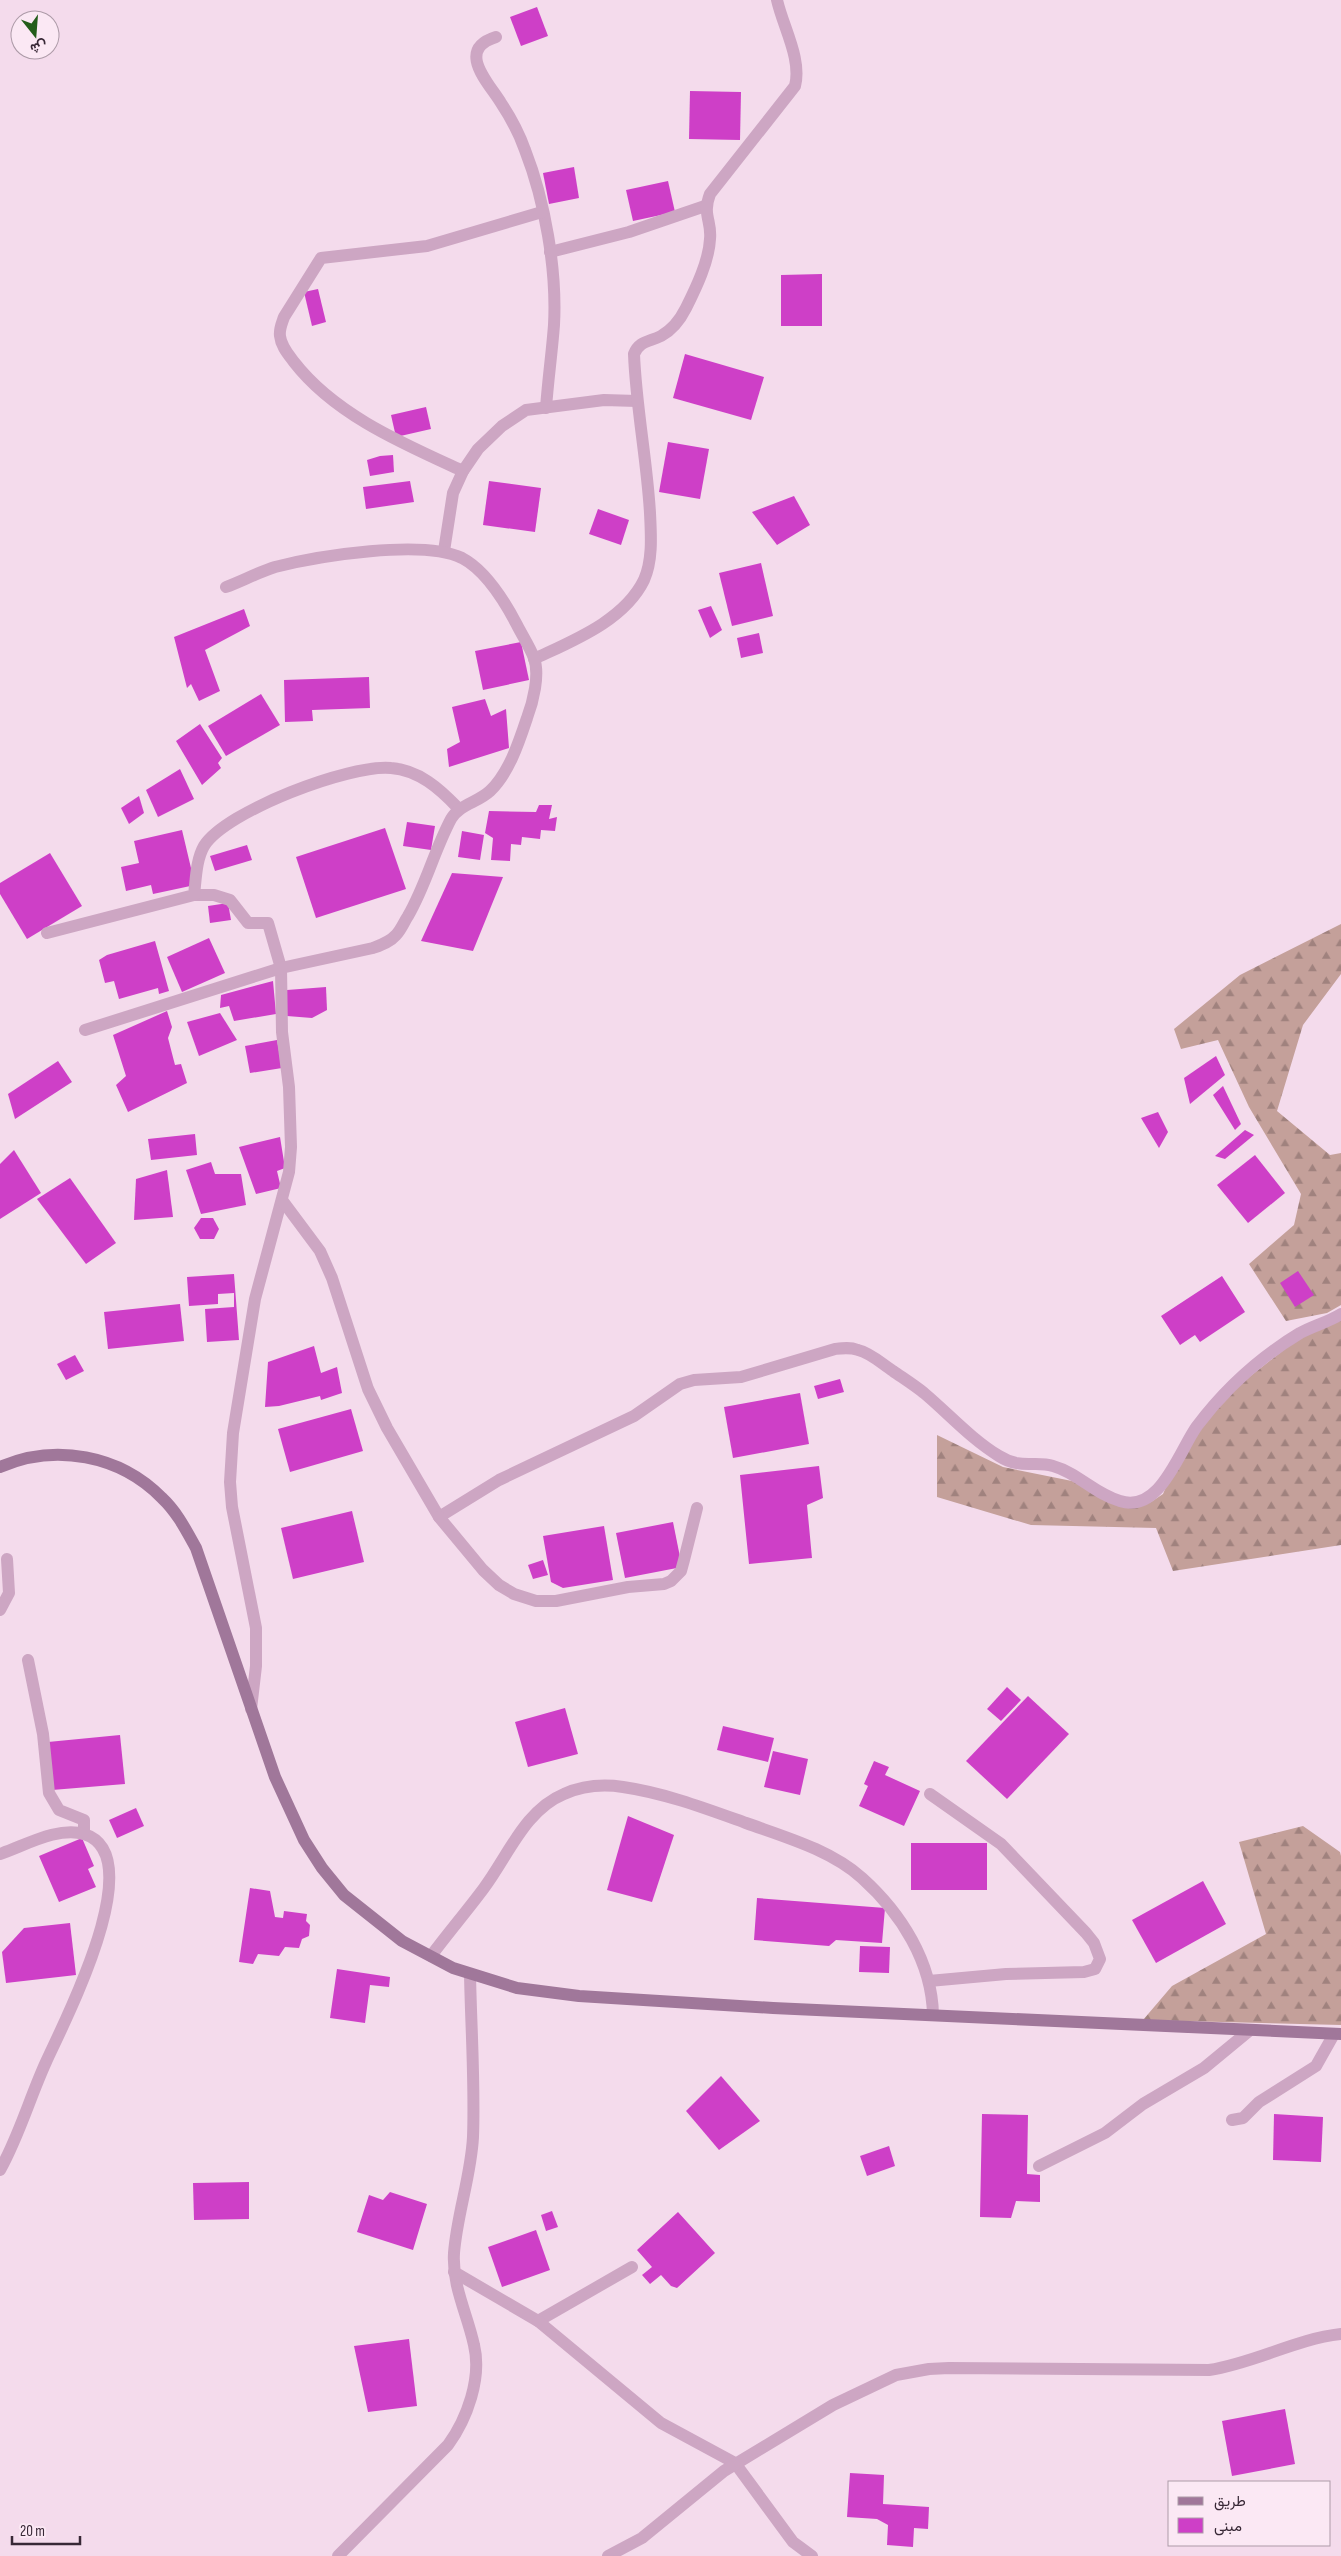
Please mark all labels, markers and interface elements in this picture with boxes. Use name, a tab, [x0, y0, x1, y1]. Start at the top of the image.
north arrow	[10, 10, 60, 60]
text: ش	[28, 36, 49, 58]
legend	[1168, 2481, 1331, 2546]
text: طريق	[1214, 2492, 1246, 2511]
scale bar	[12, 2514, 80, 2546]
text: مبنى	[1214, 2517, 1242, 2536]
text: 20 m	[20, 2522, 45, 2541]

